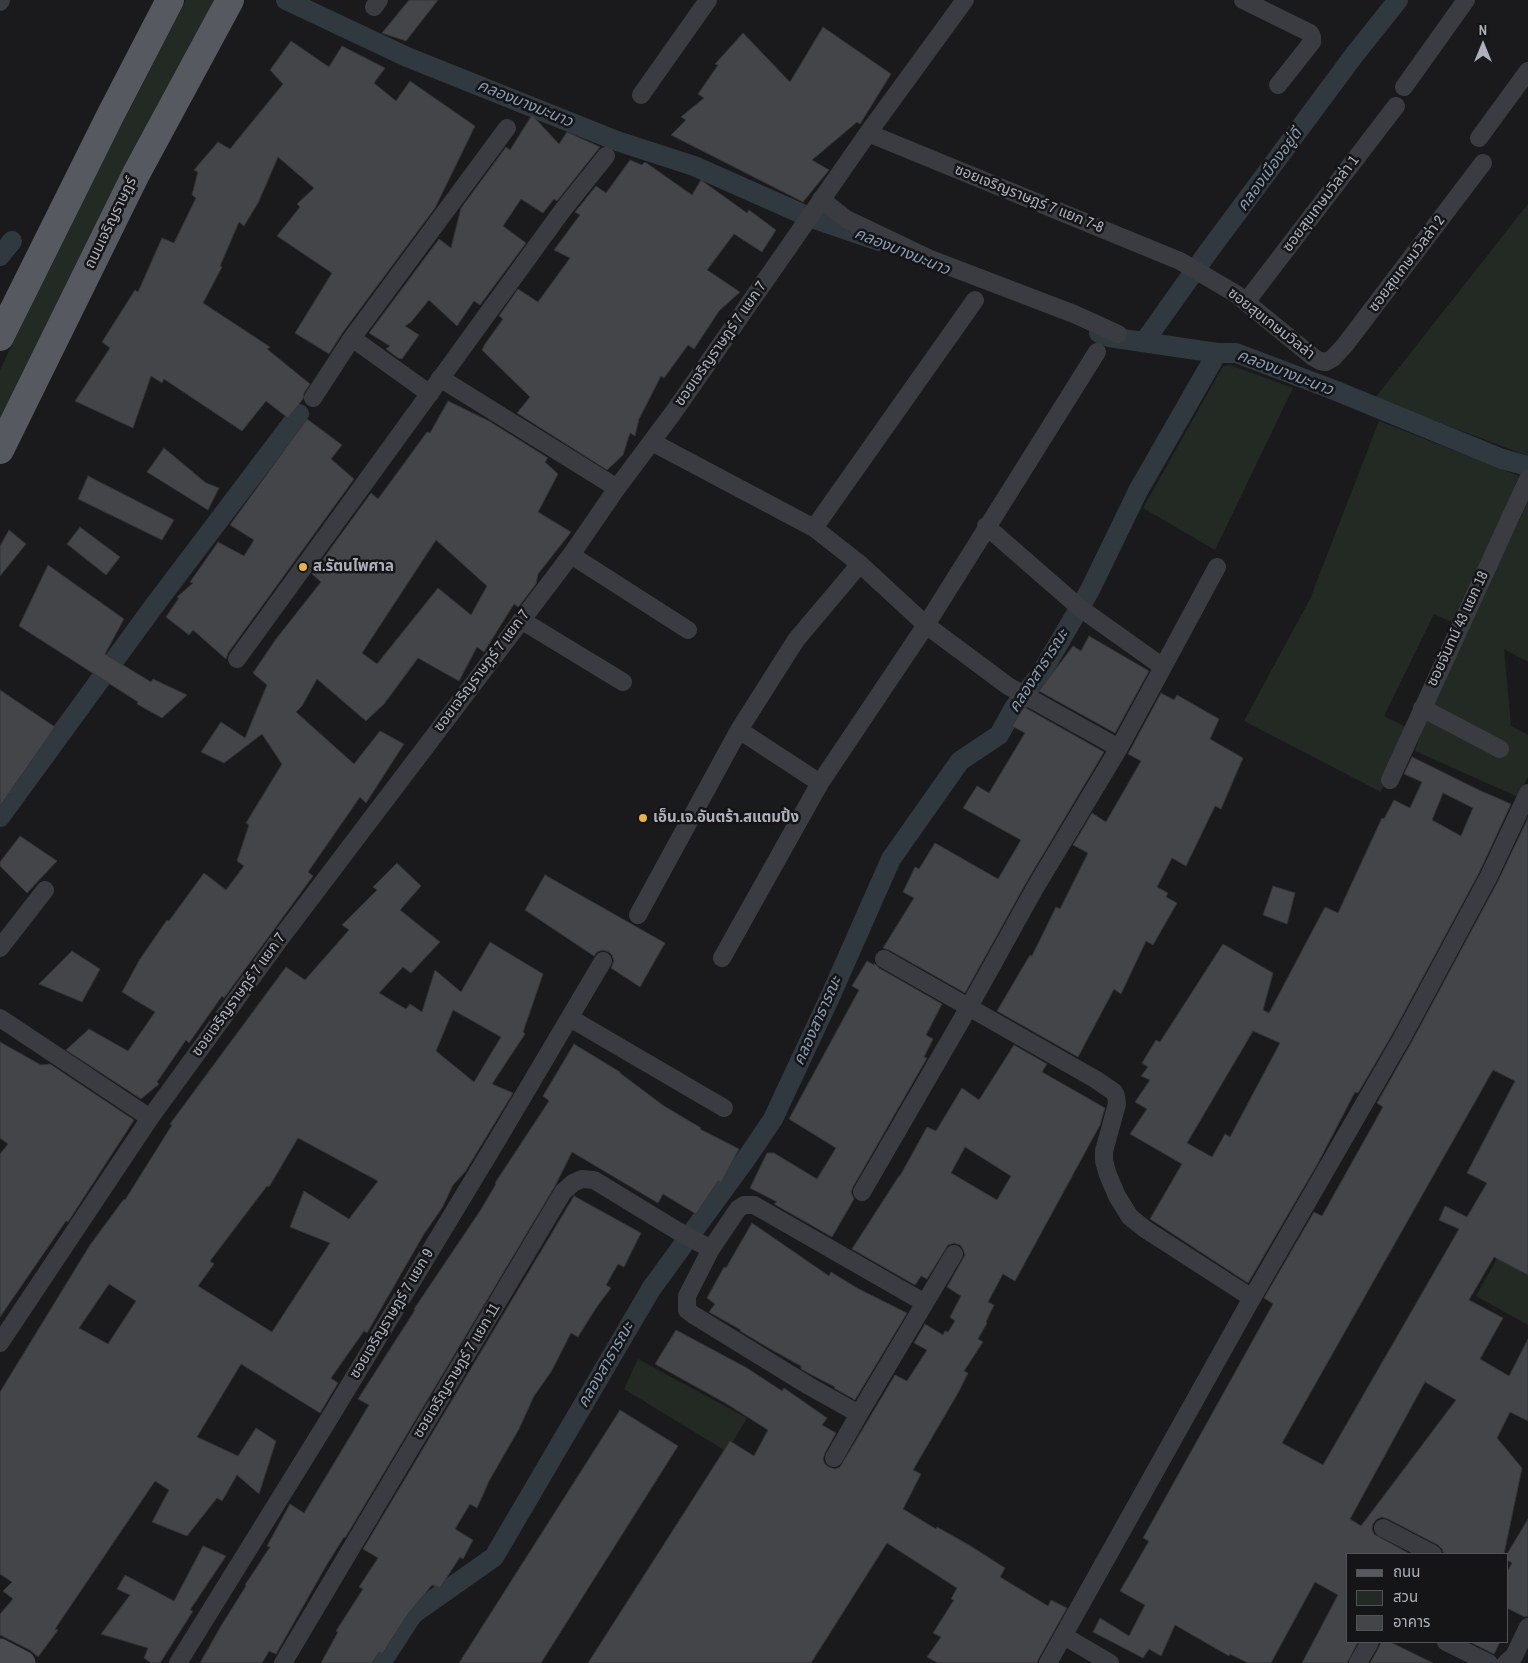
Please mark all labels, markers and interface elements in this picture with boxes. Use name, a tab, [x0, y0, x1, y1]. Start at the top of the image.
north arrow	[1458, 20, 1508, 70]
text: N	[1479, 21, 1487, 39]
water label: คลองบางมะนาว	[475, 76, 575, 132]
water label: คลองเมืองอยู่ดี	[1234, 125, 1306, 215]
street label: ซอยสุขเกษมวิลล่า 1	[1279, 152, 1363, 256]
street label: ซอยเจริญราษฎร์ 7 แยก 7-8	[952, 161, 1106, 237]
street label: ถนนเจริญราษฎร์	[81, 174, 141, 272]
street label: ซอยสุขเกษมวิลล่า 2	[1365, 212, 1449, 316]
water label: คลองบางมะนาว	[852, 224, 952, 280]
street label: ซอยเจริญราษฎร์ 7 แยก 7	[671, 278, 771, 410]
street label: ซอยสุขเกษมวิลล่า	[1224, 284, 1318, 364]
water label: คลองบางมะนาว	[1234, 346, 1336, 400]
place label: ส.รัตนไพศาล	[313, 558, 394, 576]
marker: ส.รัตนไพศาล	[297, 561, 309, 573]
street label: ซอยจันทน์ 43 แยก 18	[1423, 569, 1493, 689]
street label: ซอยเจริญราษฎร์ 7 แยก 7	[430, 606, 534, 736]
water label: คลองสาธารณะ	[1005, 626, 1073, 716]
place label: เอ็น.เจ.อันตร้า.สแตมปิ้ง	[653, 809, 799, 827]
marker: เอ็น.เจ.อันตร้า.สแตมปิ้ง	[637, 812, 649, 824]
street label: ซอยเจริญราษฎร์ 7 แยก 7	[188, 930, 290, 1060]
water label: คลองสาธารณะ	[790, 974, 846, 1068]
street label: ซอยเจริญราษฎร์ 7 แยก 9	[346, 1246, 438, 1382]
street label: ซอยเจริญราษฎร์ 7 แยก 11	[410, 1300, 504, 1442]
water label: คลองสาธารณะ	[574, 1319, 638, 1411]
legend	[1346, 1553, 1508, 1643]
text: ถนน	[1393, 1561, 1420, 1582]
text: สวน	[1393, 1586, 1418, 1607]
text: อาคาร	[1393, 1611, 1430, 1632]

